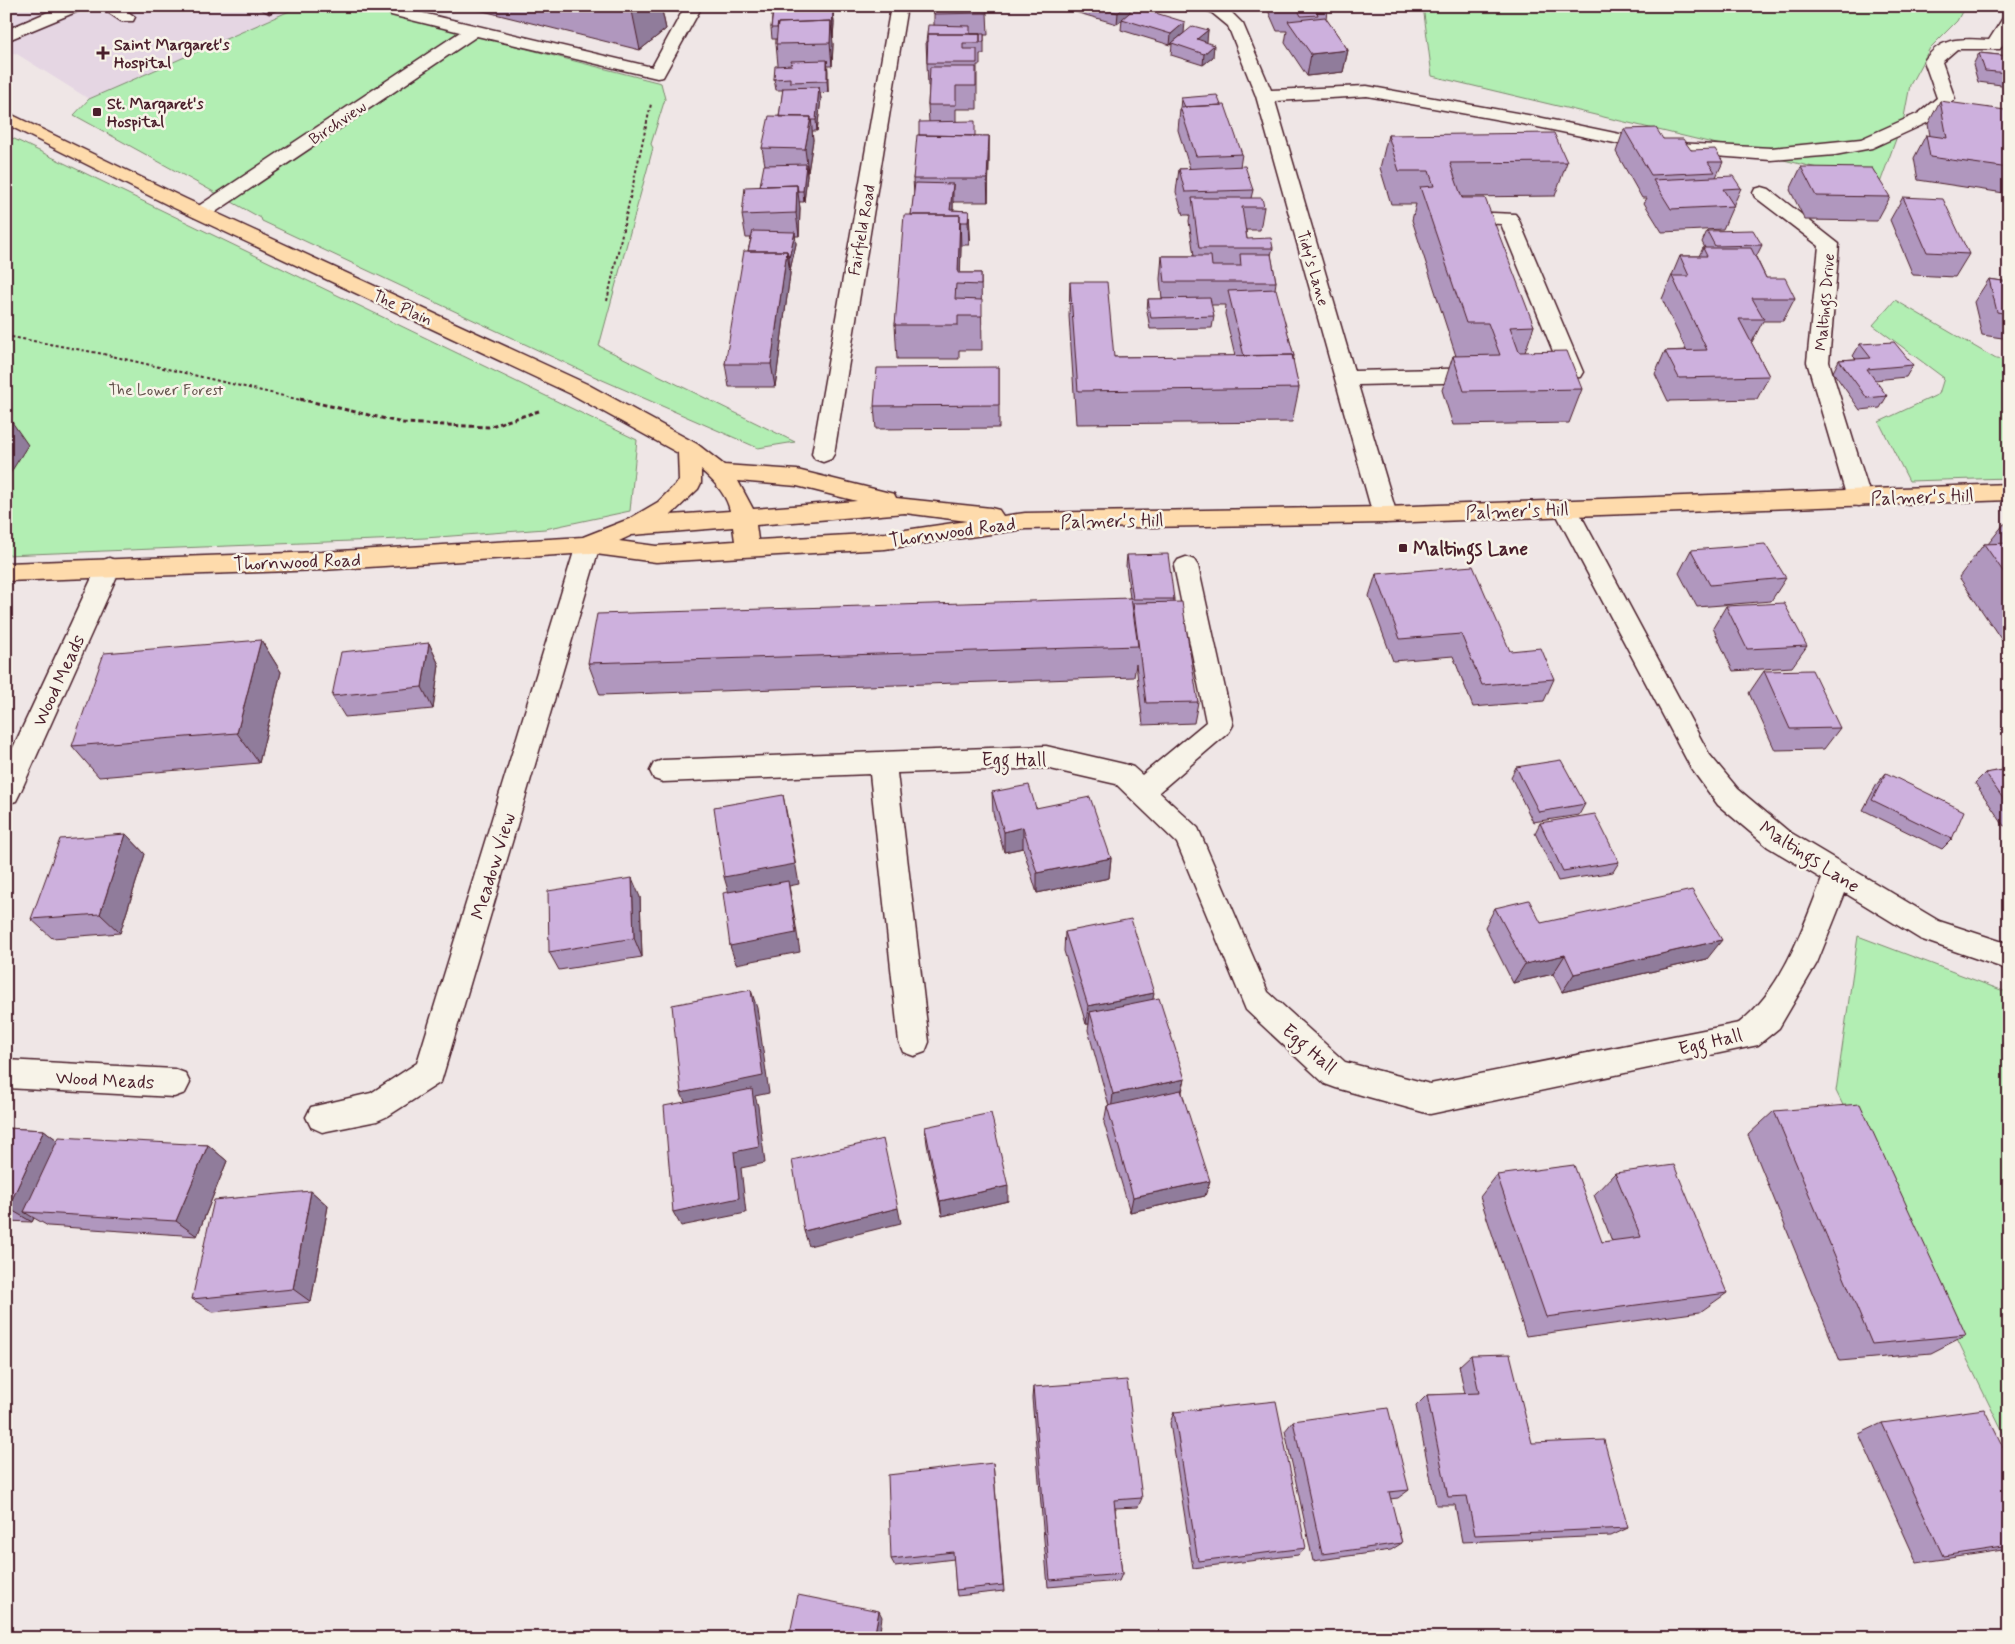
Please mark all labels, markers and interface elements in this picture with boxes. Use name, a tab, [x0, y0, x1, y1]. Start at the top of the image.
place label: Saint Margaret's Hospital	[114, 35, 231, 74]
marker: Saint Margaret's Hospital	[96, 46, 110, 60]
place label: St. Margaret's Hospital	[107, 94, 205, 133]
street label: Birchview	[305, 96, 371, 150]
marker: St. Margaret's Hospital	[91, 106, 103, 118]
street label: Fairfield Road	[844, 183, 881, 277]
street label: Tidy's Lane	[1292, 228, 1333, 309]
street label: Maltings Drive	[1811, 252, 1841, 352]
street label: The Plain	[369, 285, 436, 331]
park label: The Lower Forest	[109, 380, 223, 401]
street label: Palmer's Hill	[1870, 483, 1974, 512]
street label: Palmer's Hill	[1465, 497, 1569, 526]
street label: Palmer's Hill	[1060, 508, 1164, 535]
street label: Thornwood Road	[887, 511, 1017, 554]
place label: Maltings Lane	[1413, 537, 1528, 565]
marker: Maltings Lane	[1397, 542, 1409, 554]
street label: Thornwood Road	[233, 548, 361, 577]
street label: Wood Meads	[27, 631, 92, 731]
street label: Egg Hall	[982, 748, 1047, 776]
street label: Meadow View	[465, 810, 521, 923]
street label: Maltings Lane	[1752, 815, 1864, 902]
street label: Egg Hall	[1274, 1018, 1342, 1082]
street label: Egg Hall	[1676, 1023, 1746, 1065]
street label: Wood Meads	[55, 1065, 155, 1096]

